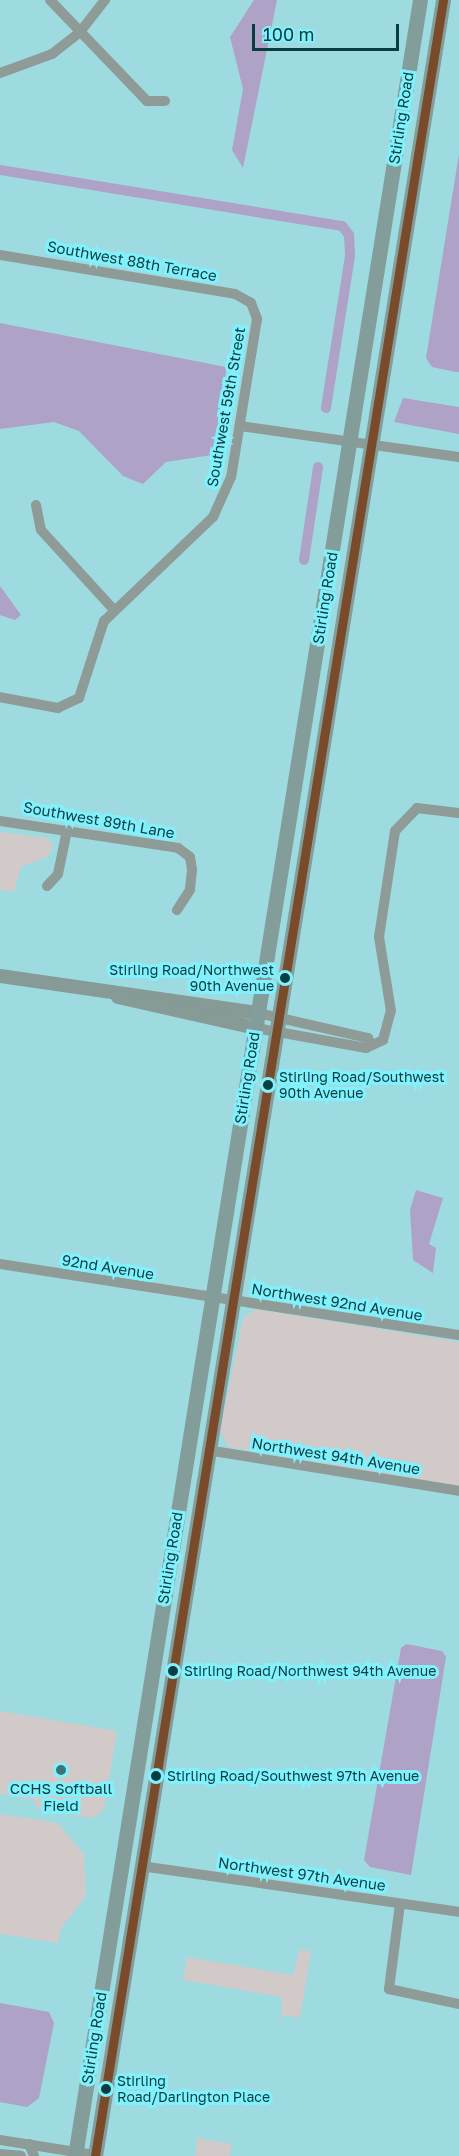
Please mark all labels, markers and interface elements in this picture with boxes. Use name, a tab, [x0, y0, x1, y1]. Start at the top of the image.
scale bar	[255, 12, 402, 50]
text: 100 m	[263, 23, 314, 45]
street label: Stirling Road	[385, 71, 417, 165]
street label: Southwest 88th Terrace	[46, 237, 218, 285]
street label: Southwest 59th Street	[203, 326, 249, 488]
street label: Stirling Road	[309, 551, 341, 645]
street label: Southwest 89th Lane	[22, 798, 176, 842]
place label: Stirling Road/Northwest 90th Avenue	[109, 962, 274, 994]
marker: Stirling Road/Northwest 90th Avenue	[279, 972, 291, 984]
street label: Stirling Road	[231, 1031, 263, 1125]
place label: Stirling Road/Southwest 90th Avenue	[279, 1069, 445, 1102]
marker: Stirling Road/Southwest 90th Avenue	[262, 1079, 274, 1091]
street label: 92nd Avenue	[61, 1251, 155, 1283]
street label: Northwest 92nd Avenue	[250, 1280, 424, 1324]
street label: Northwest 94th Avenue	[251, 1434, 421, 1478]
street label: Stirling Road	[154, 1511, 186, 1605]
place label: Stirling Road/Northwest 94th Avenue	[184, 1663, 436, 1679]
marker: Stirling Road/Northwest 94th Avenue	[167, 1665, 179, 1677]
marker: CCHS Softball Field	[54, 1763, 68, 1777]
place label: Stirling Road/Southwest 97th Avenue	[167, 1768, 419, 1784]
marker: Stirling Road/Southwest 97th Avenue	[150, 1770, 162, 1782]
place label: CCHS Softball Field	[10, 1779, 112, 1814]
street label: Northwest 97th Avenue	[217, 1853, 387, 1895]
street label: Stirling Road	[78, 1991, 110, 2085]
place label: Stirling Road/Darlington Place	[117, 2073, 270, 2106]
marker: Stirling Road/Darlington Place	[100, 2083, 112, 2095]

